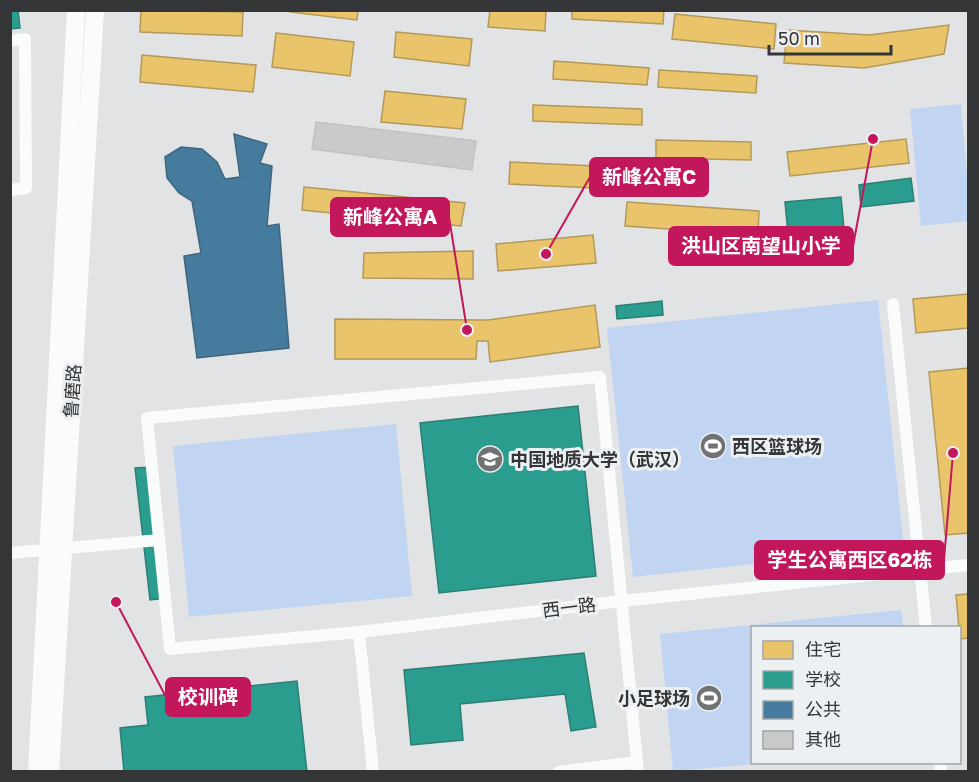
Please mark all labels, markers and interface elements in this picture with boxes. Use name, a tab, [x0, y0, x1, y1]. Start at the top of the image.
scale bar	[769, 18, 890, 56]
text: 50 m	[778, 27, 820, 49]
callout: 新峰公寓C	[590, 158, 708, 196]
text: 新峰公寓C	[602, 164, 696, 188]
callout: 新峰公寓A	[331, 198, 449, 236]
text: 新峰公寓A	[343, 204, 437, 228]
callout: 洪山区南望山小学	[669, 227, 853, 265]
text: 洪山区南望山小学	[681, 233, 841, 257]
street label: 鲁磨路	[59, 363, 85, 419]
sports icon: 西区篮球场	[698, 431, 728, 461]
place label: 西区篮球场	[732, 435, 822, 457]
school or university icon: 中国地质大学（武汉）	[475, 444, 505, 474]
place label: 中国地质大学（武汉）	[510, 448, 690, 470]
callout: 学生公寓西区62栋	[755, 541, 944, 579]
text: 学生公寓西区62栋	[768, 547, 932, 571]
street label: 西一路	[541, 593, 597, 621]
legend	[751, 626, 961, 764]
text: 住宅	[805, 638, 841, 660]
text: 学校	[805, 668, 841, 690]
callout: 校训碑	[166, 678, 250, 716]
sports icon: 小足球场	[694, 683, 724, 713]
text: 校训碑	[178, 684, 238, 708]
place label: 小足球场	[618, 687, 690, 709]
text: 公共	[805, 698, 841, 720]
text: 其他	[805, 728, 841, 750]

